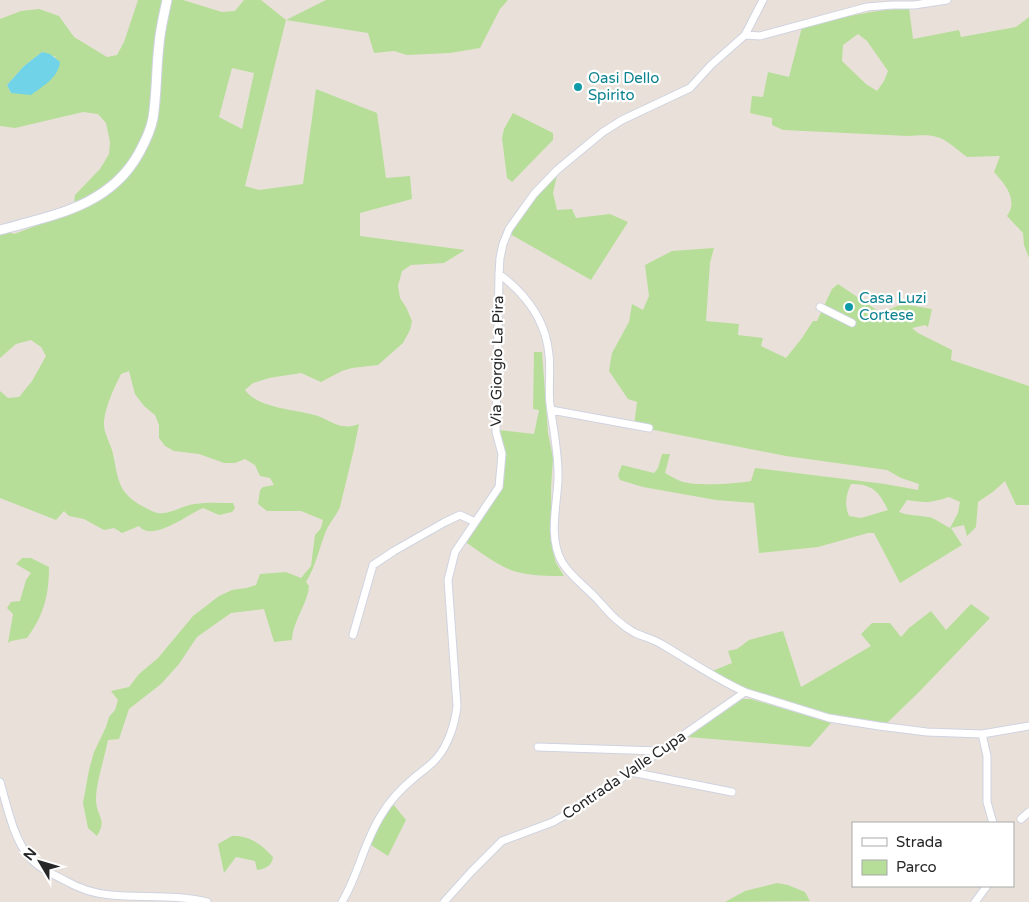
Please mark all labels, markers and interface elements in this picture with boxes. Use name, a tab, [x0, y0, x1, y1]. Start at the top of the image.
place label: Oasi Dello Spirito	[588, 69, 659, 104]
marker: Oasi Dello Spirito	[572, 81, 584, 93]
place label: Casa Luzi Cortese	[859, 289, 926, 324]
street label: Via Giorgio La Pira	[487, 295, 507, 427]
marker: Casa Luzi Cortese	[843, 301, 855, 313]
street label: Contrada Valle Cupa	[559, 727, 689, 823]
legend	[852, 822, 1014, 887]
text: Strada	[896, 833, 943, 851]
north arrow	[15, 837, 65, 887]
text: N	[20, 845, 40, 864]
text: Parco	[896, 858, 937, 876]

